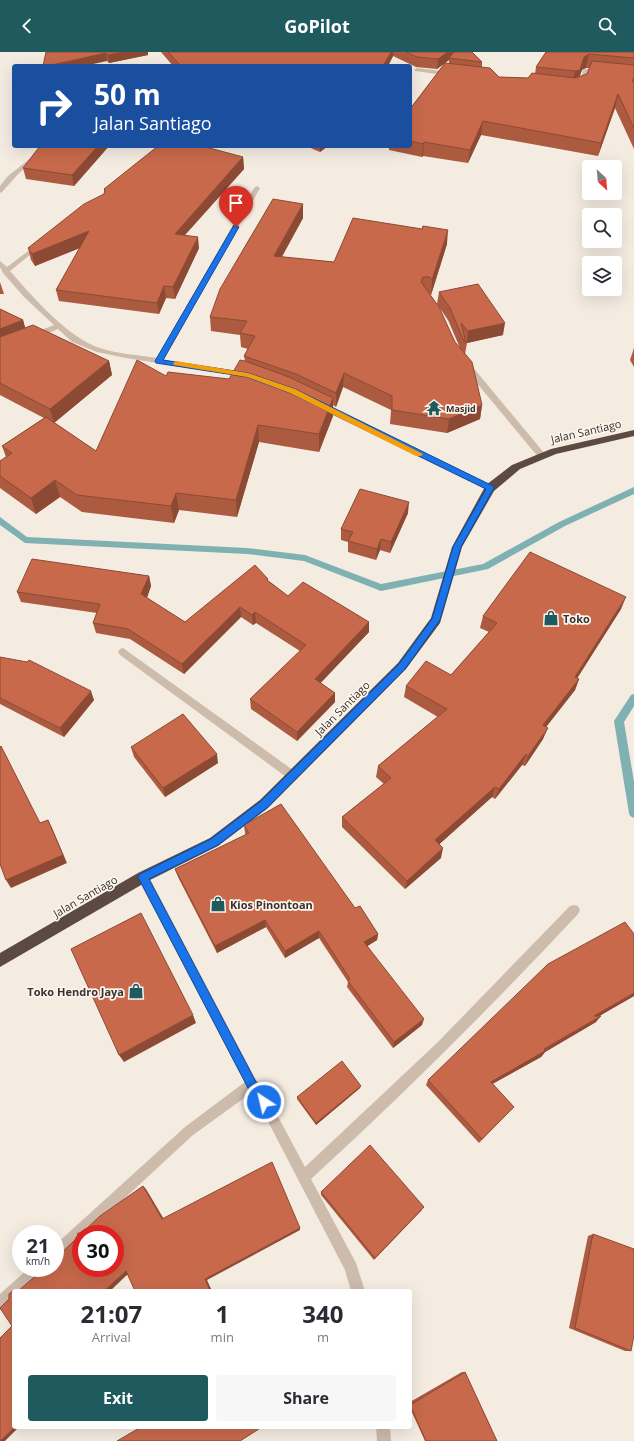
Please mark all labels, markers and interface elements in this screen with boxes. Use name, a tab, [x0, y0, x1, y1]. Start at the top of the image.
text: GoPilot	[284, 14, 350, 38]
icon: back	[16, 15, 38, 37]
icon: search	[596, 15, 618, 37]
text: 50 m	[94, 75, 161, 113]
icon: right	[28, 80, 80, 132]
text: Jalan Santiago	[94, 111, 212, 135]
north arrow	[582, 160, 622, 200]
map controls	[582, 160, 622, 296]
pin	[219, 186, 253, 227]
icon: arrive	[225, 192, 247, 214]
button: search	[582, 208, 622, 248]
button: layers	[582, 256, 622, 296]
temple icon: Masjid	[425, 399, 443, 417]
place label: Masjid	[446, 402, 476, 415]
street label: Jalan Santiago	[548, 416, 623, 447]
shop icon: Toko	[542, 609, 560, 627]
place label: Toko	[563, 611, 590, 626]
street label: Jalan Santiago	[311, 677, 373, 739]
street label: Jalan Santiago	[49, 871, 120, 921]
shop icon: Kios Pinontoan	[209, 895, 227, 913]
place label: Kios Pinontoan	[230, 897, 313, 912]
shop icon: Toko Hendro Jaya	[127, 982, 145, 1000]
place label: Toko Hendro Jaya	[27, 984, 124, 999]
position arrow	[243, 1081, 285, 1123]
speed limit sign: 30	[72, 1225, 124, 1277]
text: 21	[27, 1232, 49, 1259]
text: km/h	[26, 1254, 50, 1268]
text: 21:07	[80, 1297, 142, 1330]
text: 1	[215, 1297, 229, 1330]
text: 340	[302, 1297, 344, 1330]
text: Arrival	[92, 1328, 131, 1346]
text: min	[211, 1328, 234, 1346]
text: m	[317, 1328, 329, 1346]
button: Exit	[28, 1375, 208, 1421]
button: Share	[216, 1375, 396, 1421]

